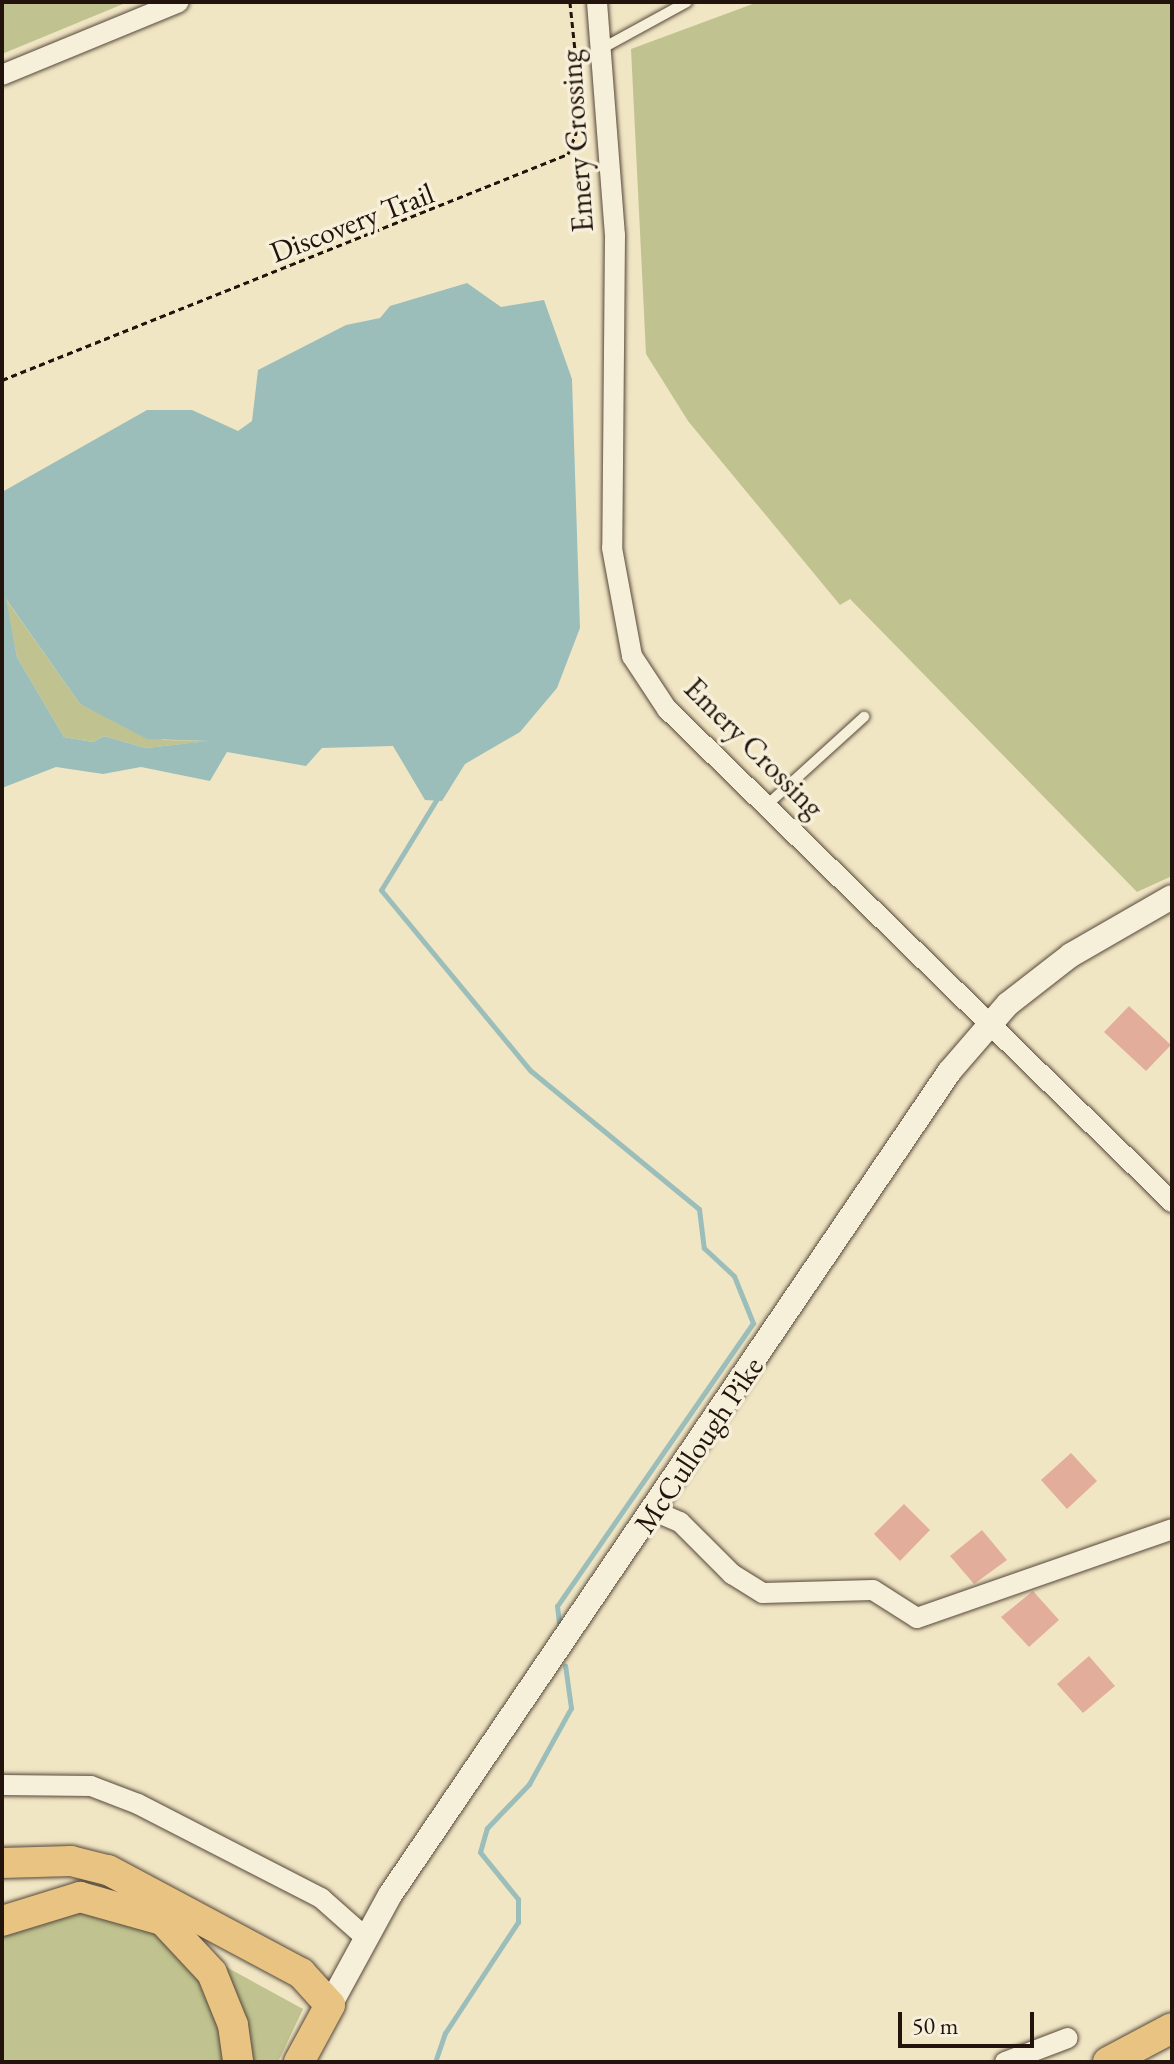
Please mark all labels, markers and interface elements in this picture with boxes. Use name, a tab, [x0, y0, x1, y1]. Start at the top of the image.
street label: Emery Crossing	[553, 49, 601, 233]
street label: Discovery Trail	[265, 175, 439, 271]
street label: Emery Crossing	[677, 671, 831, 825]
street label: McCullough Pike	[627, 1350, 771, 1540]
scale bar	[902, 1996, 1038, 2046]
text: 50 m	[912, 2010, 959, 2041]

